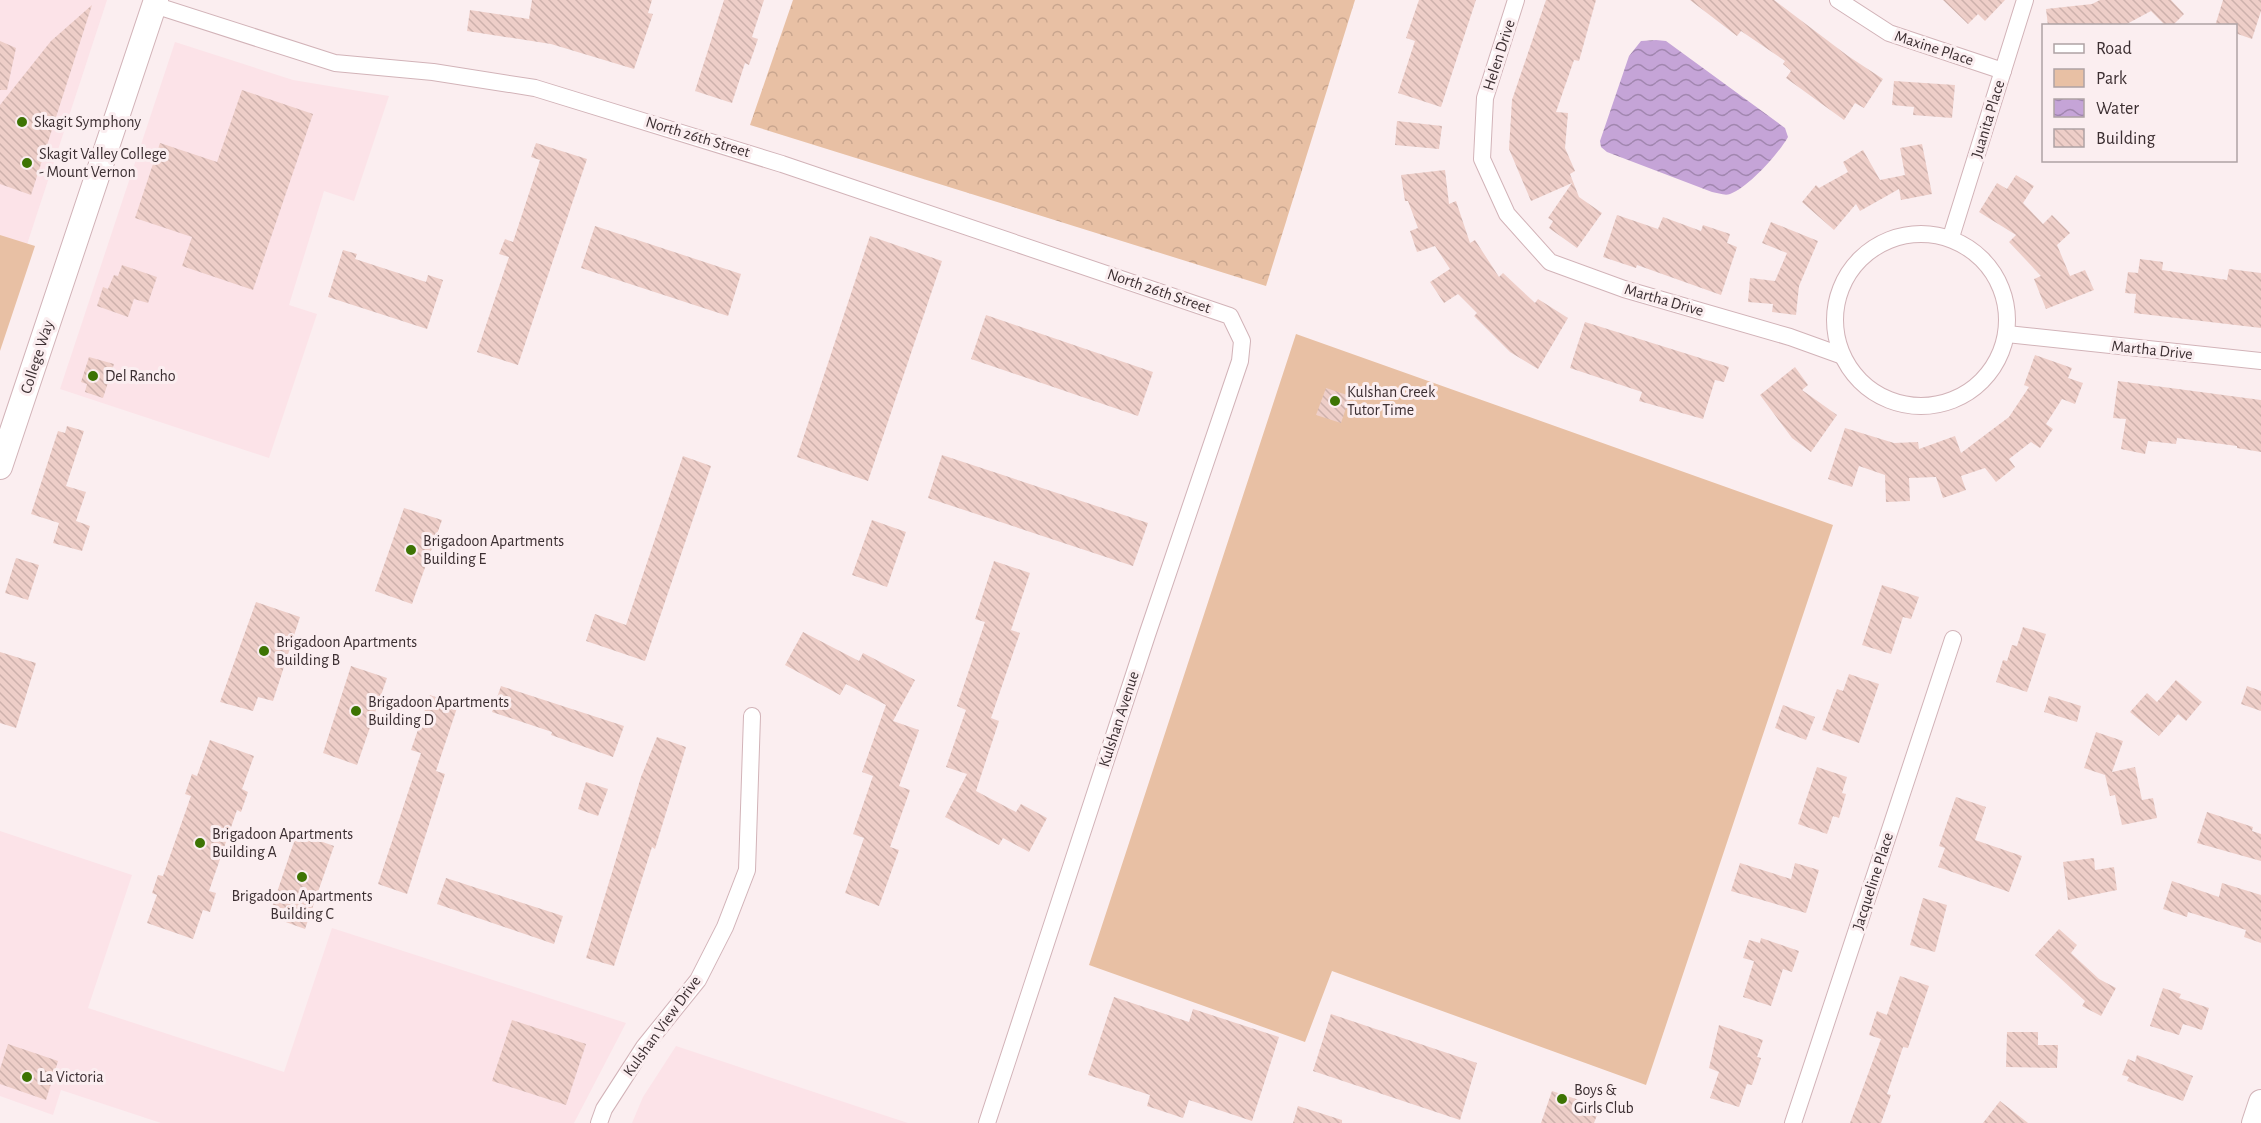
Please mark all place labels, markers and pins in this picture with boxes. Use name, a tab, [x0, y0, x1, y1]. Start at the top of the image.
place label: Skagit Symphony	[34, 114, 141, 131]
marker: Skagit Symphony	[15, 115, 29, 129]
place label: Skagit Valley College - Mount Vernon	[39, 146, 167, 180]
marker: Skagit Valley College - Mount Vernon	[20, 156, 34, 170]
place label: Del Rancho	[105, 368, 176, 384]
marker: Del Rancho	[86, 369, 100, 383]
place label: Kulshan Creek Tutor Time	[1347, 384, 1436, 418]
marker: Kulshan Creek Tutor Time	[1328, 394, 1342, 408]
place label: Brigadoon Apartments Building E	[423, 533, 564, 567]
marker: Brigadoon Apartments Building E	[404, 543, 418, 557]
place label: Brigadoon Apartments Building B	[276, 634, 417, 668]
marker: Brigadoon Apartments Building B	[257, 644, 271, 658]
place label: Brigadoon Apartments Building D	[368, 694, 509, 728]
marker: Brigadoon Apartments Building D	[349, 704, 363, 718]
place label: Brigadoon Apartments Building A	[212, 826, 353, 860]
marker: Brigadoon Apartments Building A	[193, 836, 207, 850]
marker: Brigadoon Apartments Building C	[295, 870, 309, 884]
place label: Brigadoon Apartments Building C	[231, 888, 373, 922]
place label: La Victoria	[39, 1069, 104, 1085]
marker: La Victoria	[20, 1070, 34, 1084]
place label: Boys & Girls Club	[1574, 1082, 1634, 1116]
marker: Boys & Girls Club	[1555, 1092, 1569, 1106]

